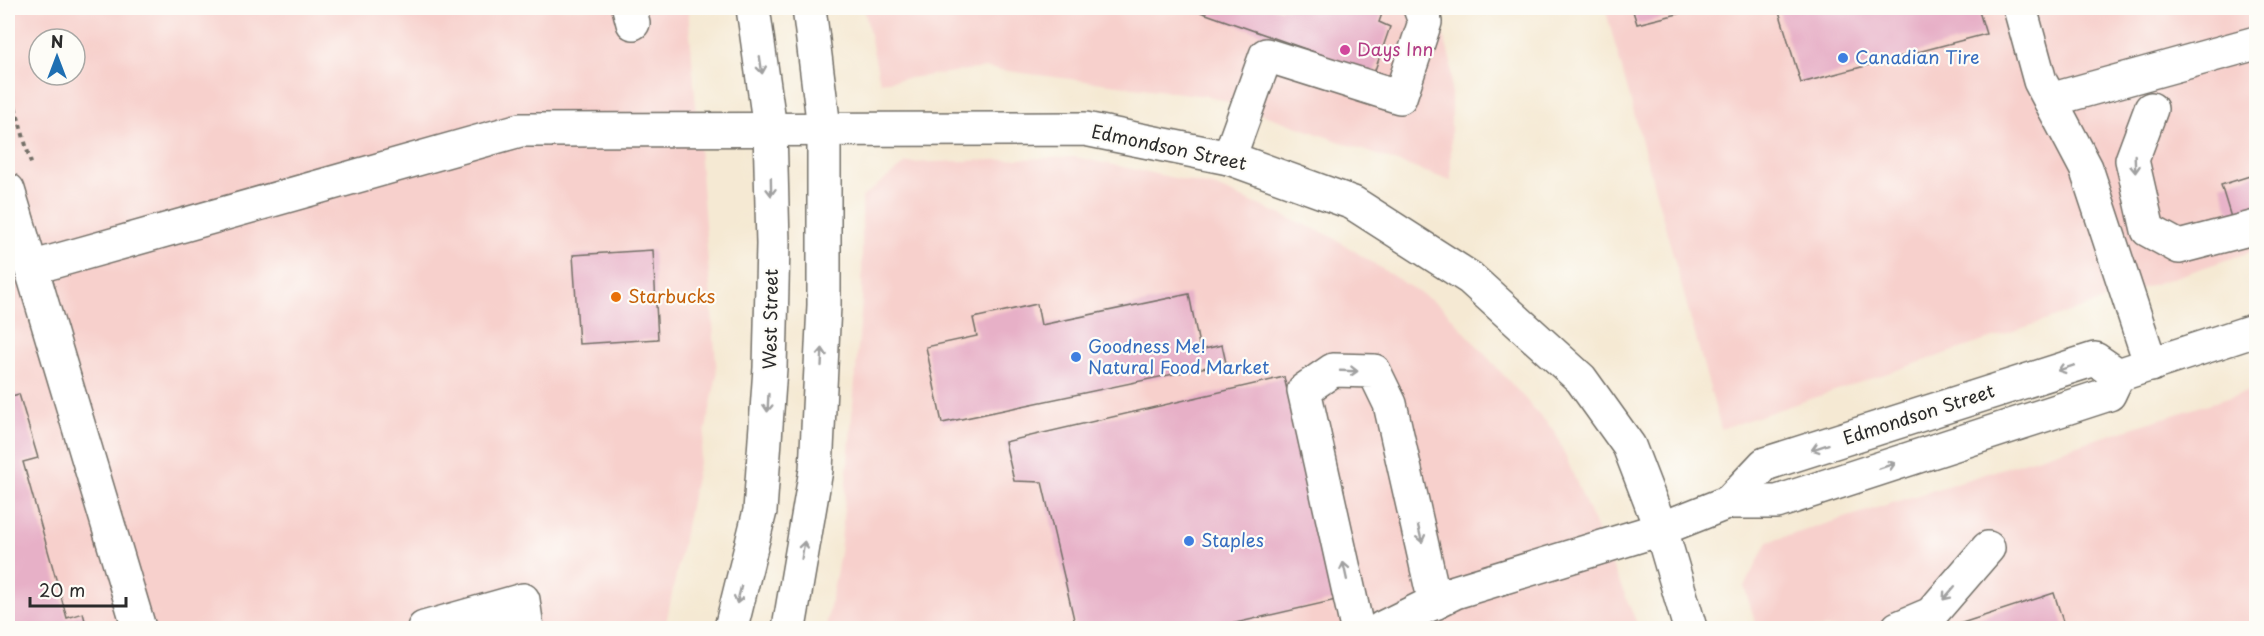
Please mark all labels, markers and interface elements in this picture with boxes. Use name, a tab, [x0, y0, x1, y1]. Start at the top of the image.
north arrow	[27, 27, 87, 87]
text: N	[51, 29, 63, 53]
place label: Days Inn	[1357, 35, 1433, 62]
marker: Days Inn	[1338, 43, 1352, 57]
place label: Canadian Tire	[1855, 43, 1980, 70]
marker: Canadian Tire	[1836, 51, 1850, 65]
one-way arrow	[755, 55, 766, 75]
street label: Edmondson Street	[1089, 117, 1249, 176]
one-way arrow	[2129, 154, 2141, 173]
one-way arrow	[765, 177, 777, 197]
street label: West Street	[755, 268, 784, 370]
place label: Starbucks	[628, 282, 715, 309]
marker: Starbucks	[609, 290, 623, 304]
place label: Goodness Me! Natural Food Market	[1088, 332, 1269, 380]
one-way arrow	[816, 347, 827, 367]
marker: Goodness Me! Natural Food Market	[1069, 350, 1083, 364]
one-way arrow	[2057, 363, 2076, 374]
one-way arrow	[1339, 365, 1359, 376]
street label: Edmondson Street	[1839, 376, 1998, 451]
one-way arrow	[763, 393, 774, 413]
one-way arrow	[1811, 442, 1830, 453]
one-way arrow	[1877, 459, 1896, 470]
one-way arrow	[1414, 524, 1426, 543]
place label: Staples	[1201, 526, 1264, 553]
marker: Staples	[1182, 534, 1196, 548]
one-way arrow	[798, 541, 809, 561]
one-way arrow	[1338, 562, 1350, 581]
scale bar	[30, 570, 126, 608]
text: 20 m	[39, 576, 85, 603]
one-way arrow	[1943, 585, 1956, 601]
one-way arrow	[733, 586, 745, 605]

